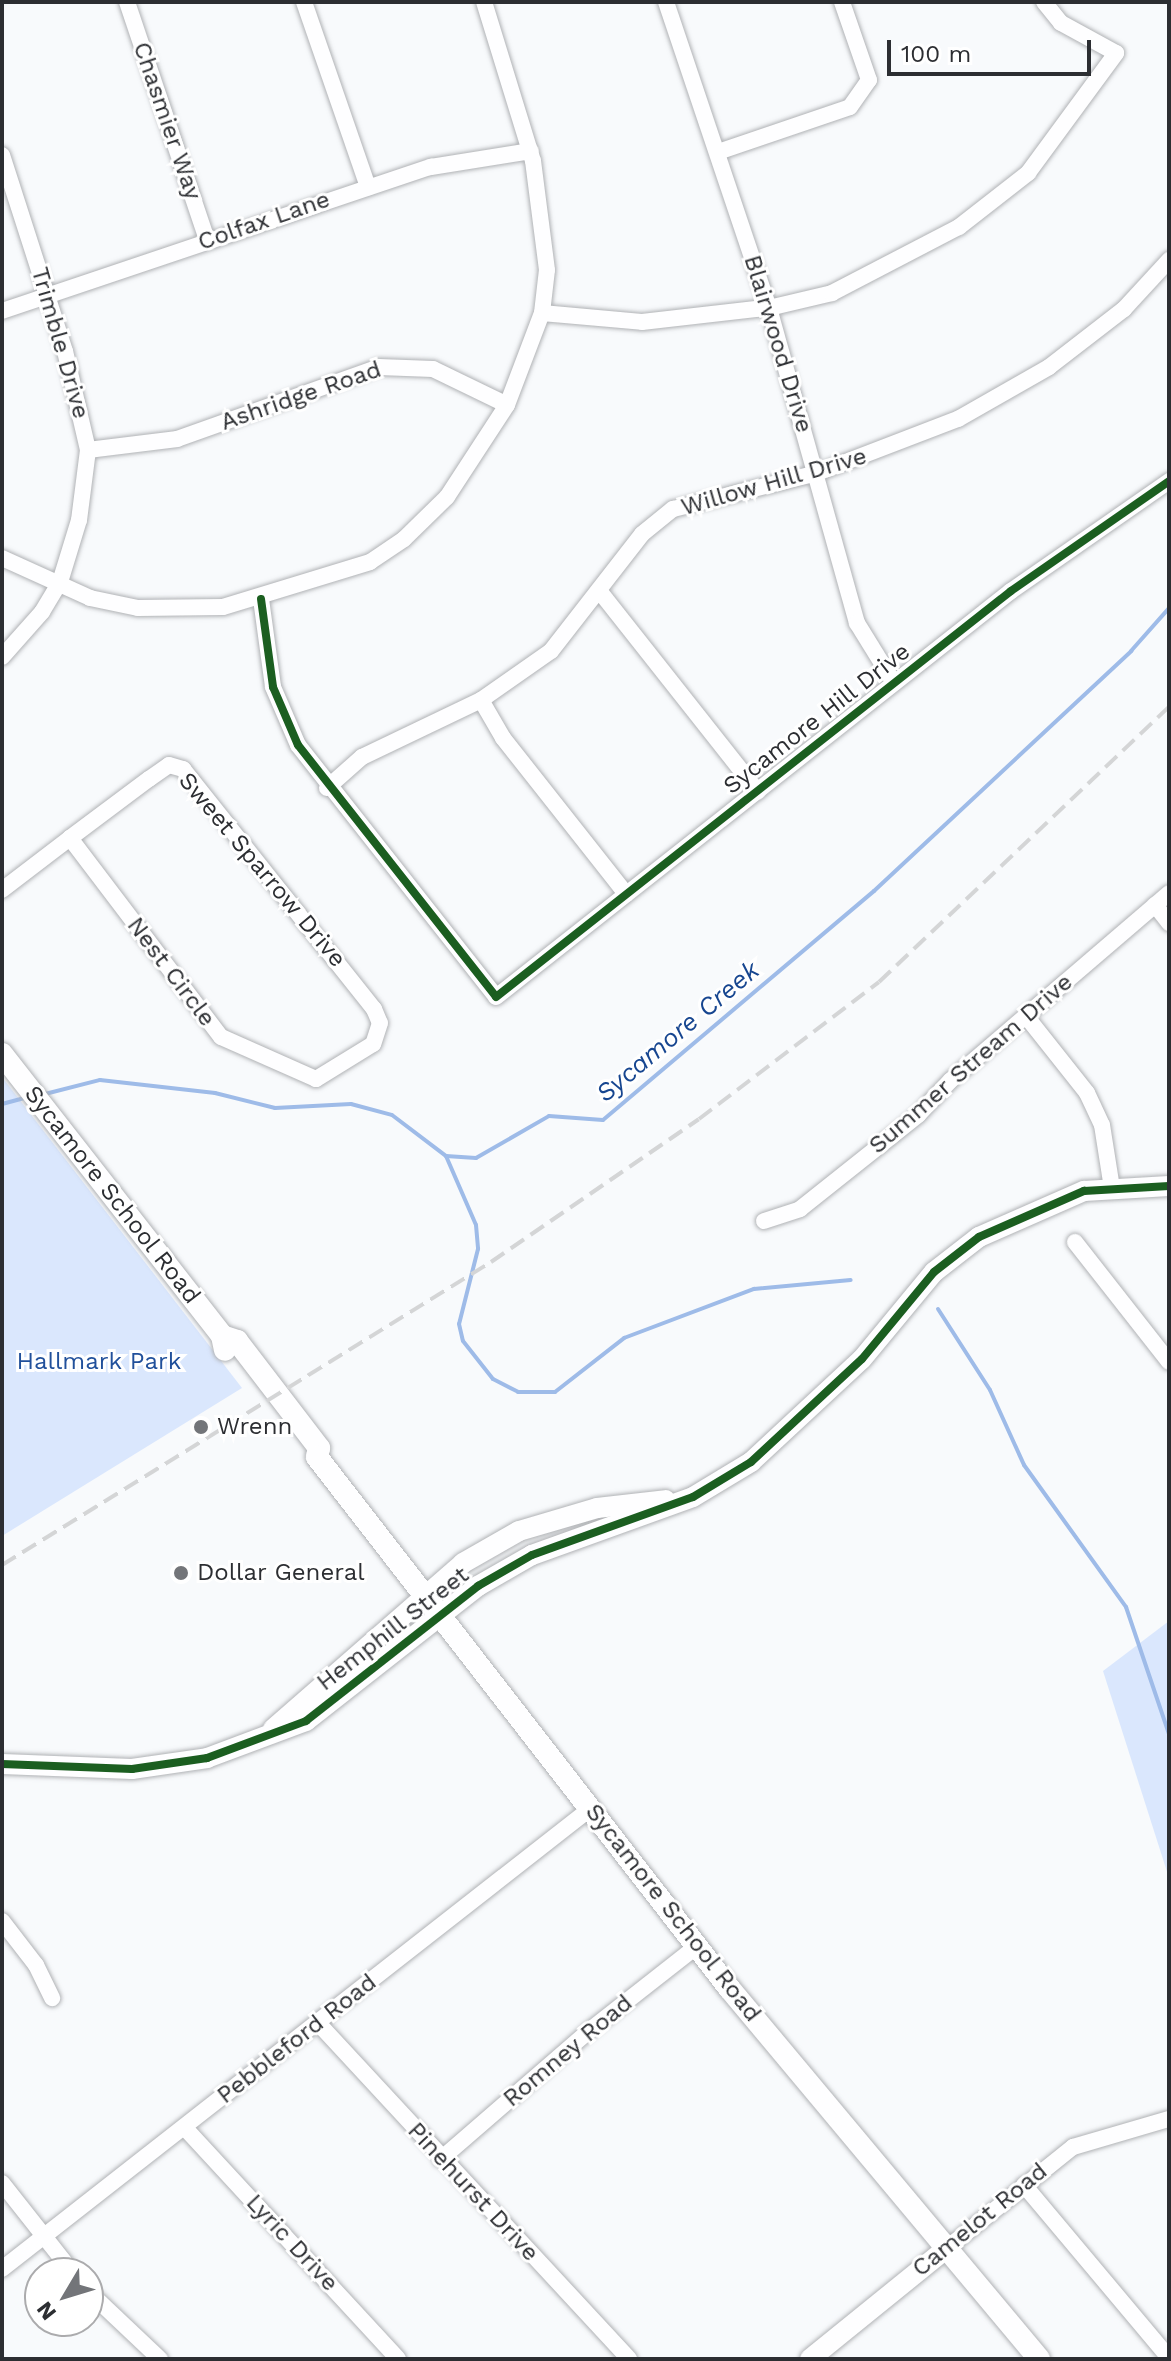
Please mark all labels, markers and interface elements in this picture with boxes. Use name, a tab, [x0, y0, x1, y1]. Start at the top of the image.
scale bar	[891, 24, 1095, 74]
street label: Chasmier Way	[126, 38, 208, 204]
text: 100 m	[901, 40, 971, 68]
street label: Colfax Lane	[194, 185, 334, 257]
street label: Blairwood Drive	[737, 252, 819, 436]
street label: Trimble Drive	[25, 264, 95, 422]
street label: Ashridge Road	[217, 355, 385, 437]
street label: Willow Hill Drive	[677, 442, 871, 522]
street label: Sycamore Hill Drive	[718, 637, 916, 801]
street label: Sweet Sparrow Drive	[172, 767, 352, 973]
street label: Nest Circle	[121, 912, 221, 1032]
water label: Sycamore Creek	[590, 955, 766, 1109]
street label: Summer Stream Drive	[863, 968, 1079, 1160]
street label: Sycamore School Road	[18, 1080, 206, 1310]
park label: Hallmark Park	[16, 1348, 182, 1376]
place label: Wrenn	[217, 1413, 292, 1441]
marker: Wrenn	[192, 1418, 210, 1436]
place label: Dollar General	[197, 1559, 365, 1587]
street label: Hemphill Street	[311, 1561, 475, 1697]
marker: Dollar General	[172, 1564, 190, 1582]
street label: Sycamore School Road	[579, 1798, 767, 2028]
street label: Pebbleford Road	[212, 1968, 382, 2110]
street label: Romney Road	[497, 1989, 639, 2113]
street label: Pinehurst Drive	[401, 2117, 545, 2267]
street label: Camelot Road	[907, 2157, 1053, 2283]
street label: Lyric Drive	[240, 2189, 344, 2297]
north arrow	[24, 2257, 104, 2337]
text: N	[31, 2297, 61, 2325]

